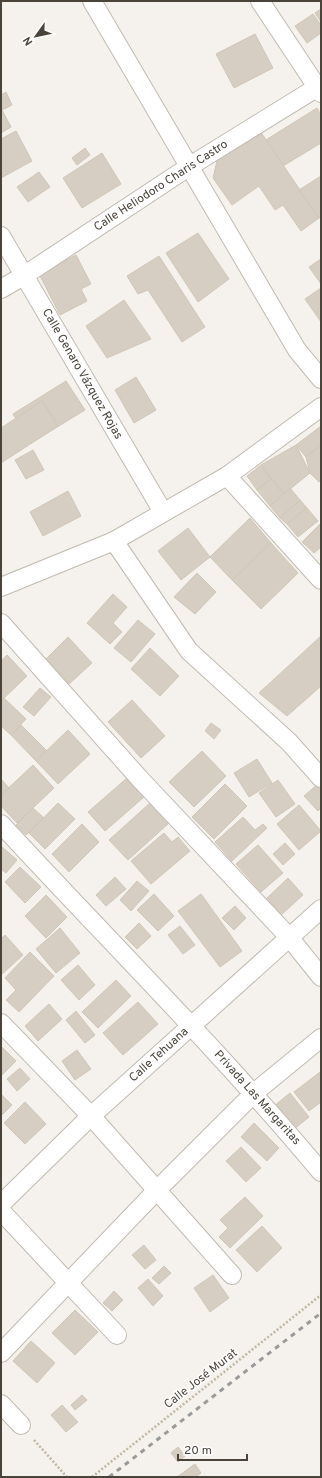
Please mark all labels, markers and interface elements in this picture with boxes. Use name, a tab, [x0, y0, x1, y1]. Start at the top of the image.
north arrow	[16, 16, 56, 56]
text: N	[20, 34, 36, 48]
street label: Calle Heliodoro Charis Castro	[91, 136, 231, 235]
street label: Calle Genaro Vázquez Rojas	[38, 306, 126, 442]
street label: Calle Tehuana	[126, 1024, 192, 1086]
street label: Privada Las Margaritas	[210, 1047, 304, 1149]
street label: Calle José Murat	[161, 1345, 241, 1413]
scale bar	[178, 1436, 247, 1462]
text: 20 m	[184, 1443, 212, 1459]

